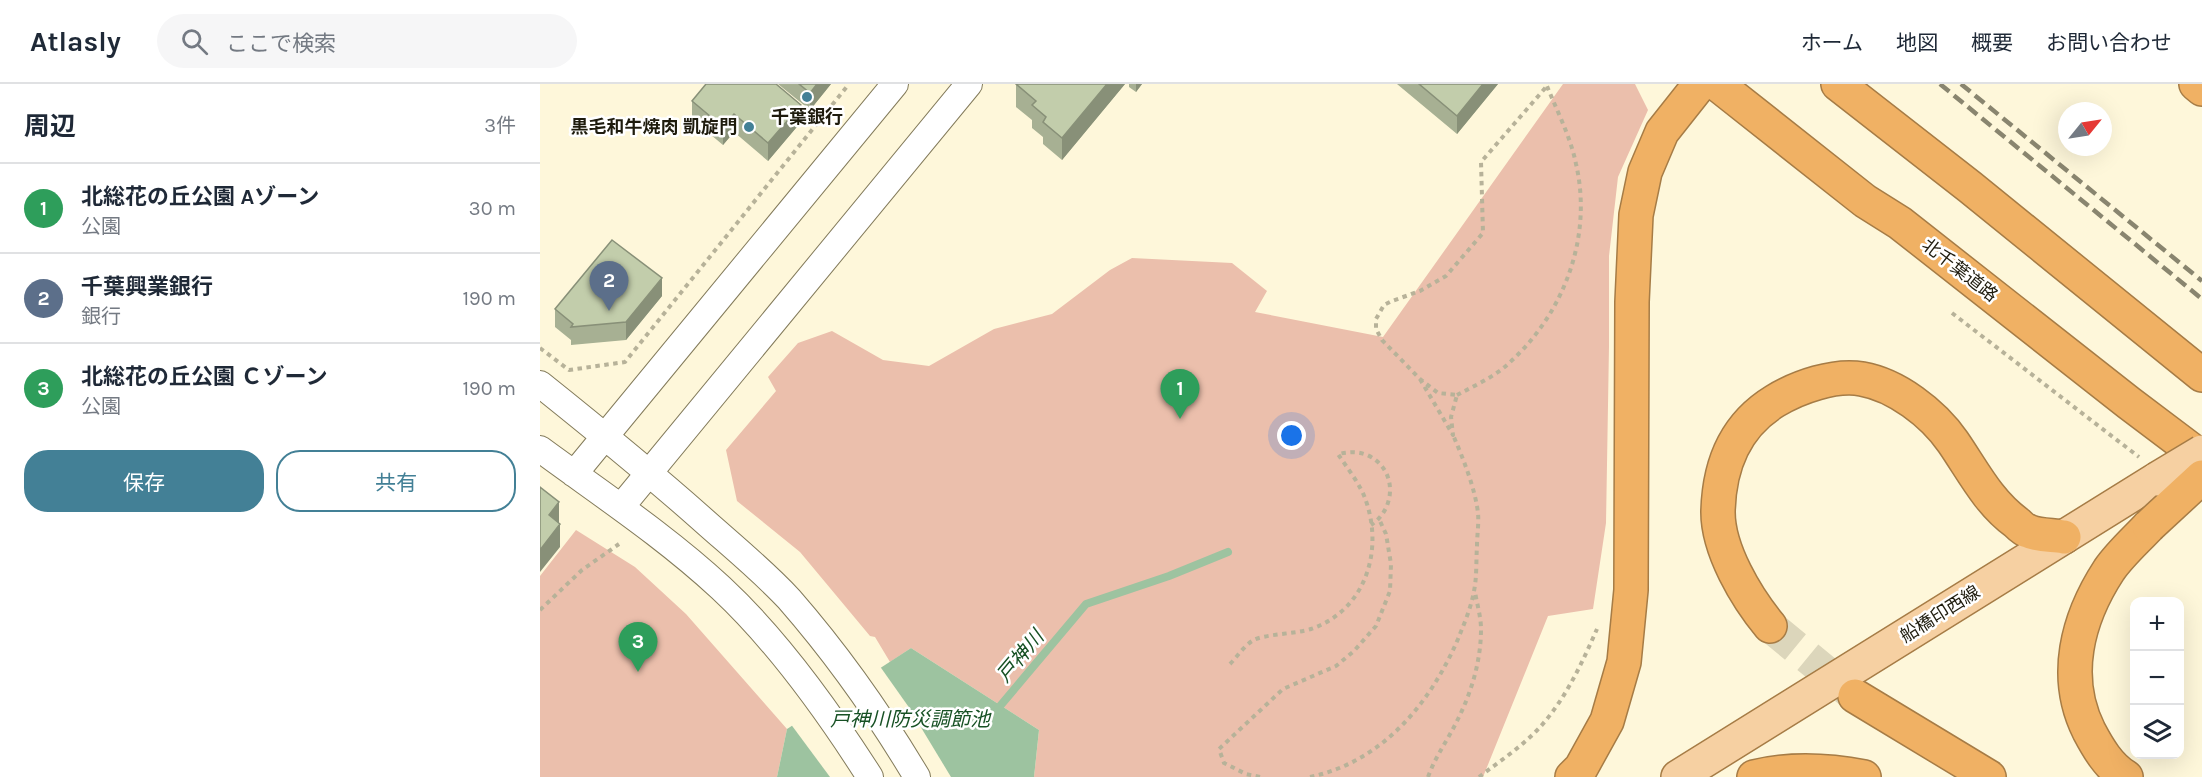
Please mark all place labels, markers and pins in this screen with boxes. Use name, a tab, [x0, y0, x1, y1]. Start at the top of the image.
marker: 千葉銀行	[800, 90, 814, 104]
place label: 千葉銀行	[771, 106, 843, 128]
place label: 黒毛和牛焼肉 凱旋門	[570, 116, 737, 138]
marker: 黒毛和牛焼肉 凱旋門	[742, 120, 756, 134]
pin: 2	[590, 262, 628, 311]
pin: 1	[1160, 370, 1200, 419]
pin: 3	[618, 622, 658, 672]

